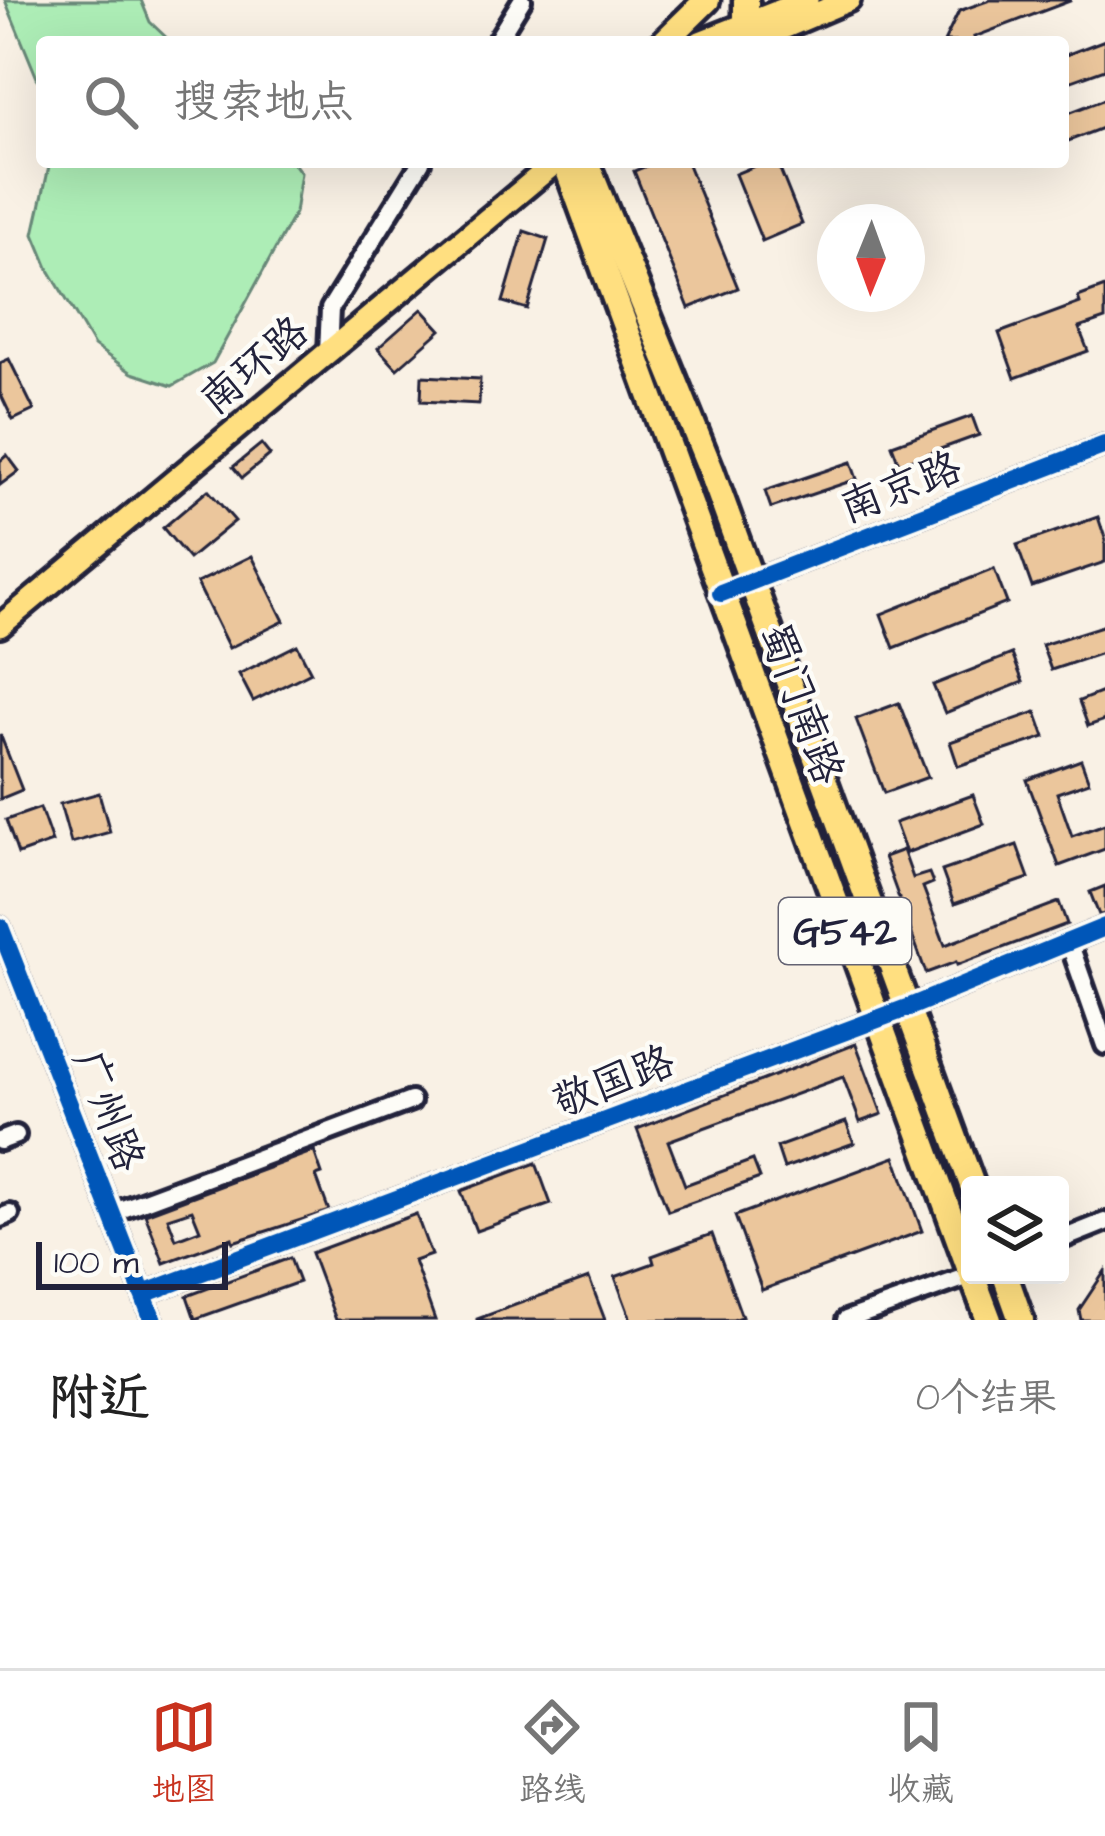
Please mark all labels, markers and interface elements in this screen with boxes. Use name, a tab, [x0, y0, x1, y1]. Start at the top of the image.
search box	[36, 36, 1069, 168]
icon: search	[78, 69, 144, 135]
text: 搜索地点	[174, 72, 354, 134]
north arrow	[817, 204, 925, 312]
street label: 南环路	[188, 304, 322, 429]
street label: 南京路	[832, 439, 970, 538]
street label: 蜀门南路	[744, 615, 856, 793]
road number: G542	[779, 898, 911, 964]
street label: 敬国路	[545, 1033, 683, 1132]
street label: 广州路	[58, 1042, 157, 1180]
map controls	[961, 1176, 1069, 1284]
button: layers	[961, 1176, 1069, 1284]
scale bar	[36, 1236, 228, 1289]
text: 100 m	[54, 1240, 139, 1286]
text: 附近	[48, 1364, 150, 1435]
text: 0个结果	[915, 1372, 1057, 1426]
tab: 地图	[151, 1694, 217, 1813]
tab: 路线	[519, 1694, 585, 1813]
tab: 收藏	[888, 1694, 954, 1813]

